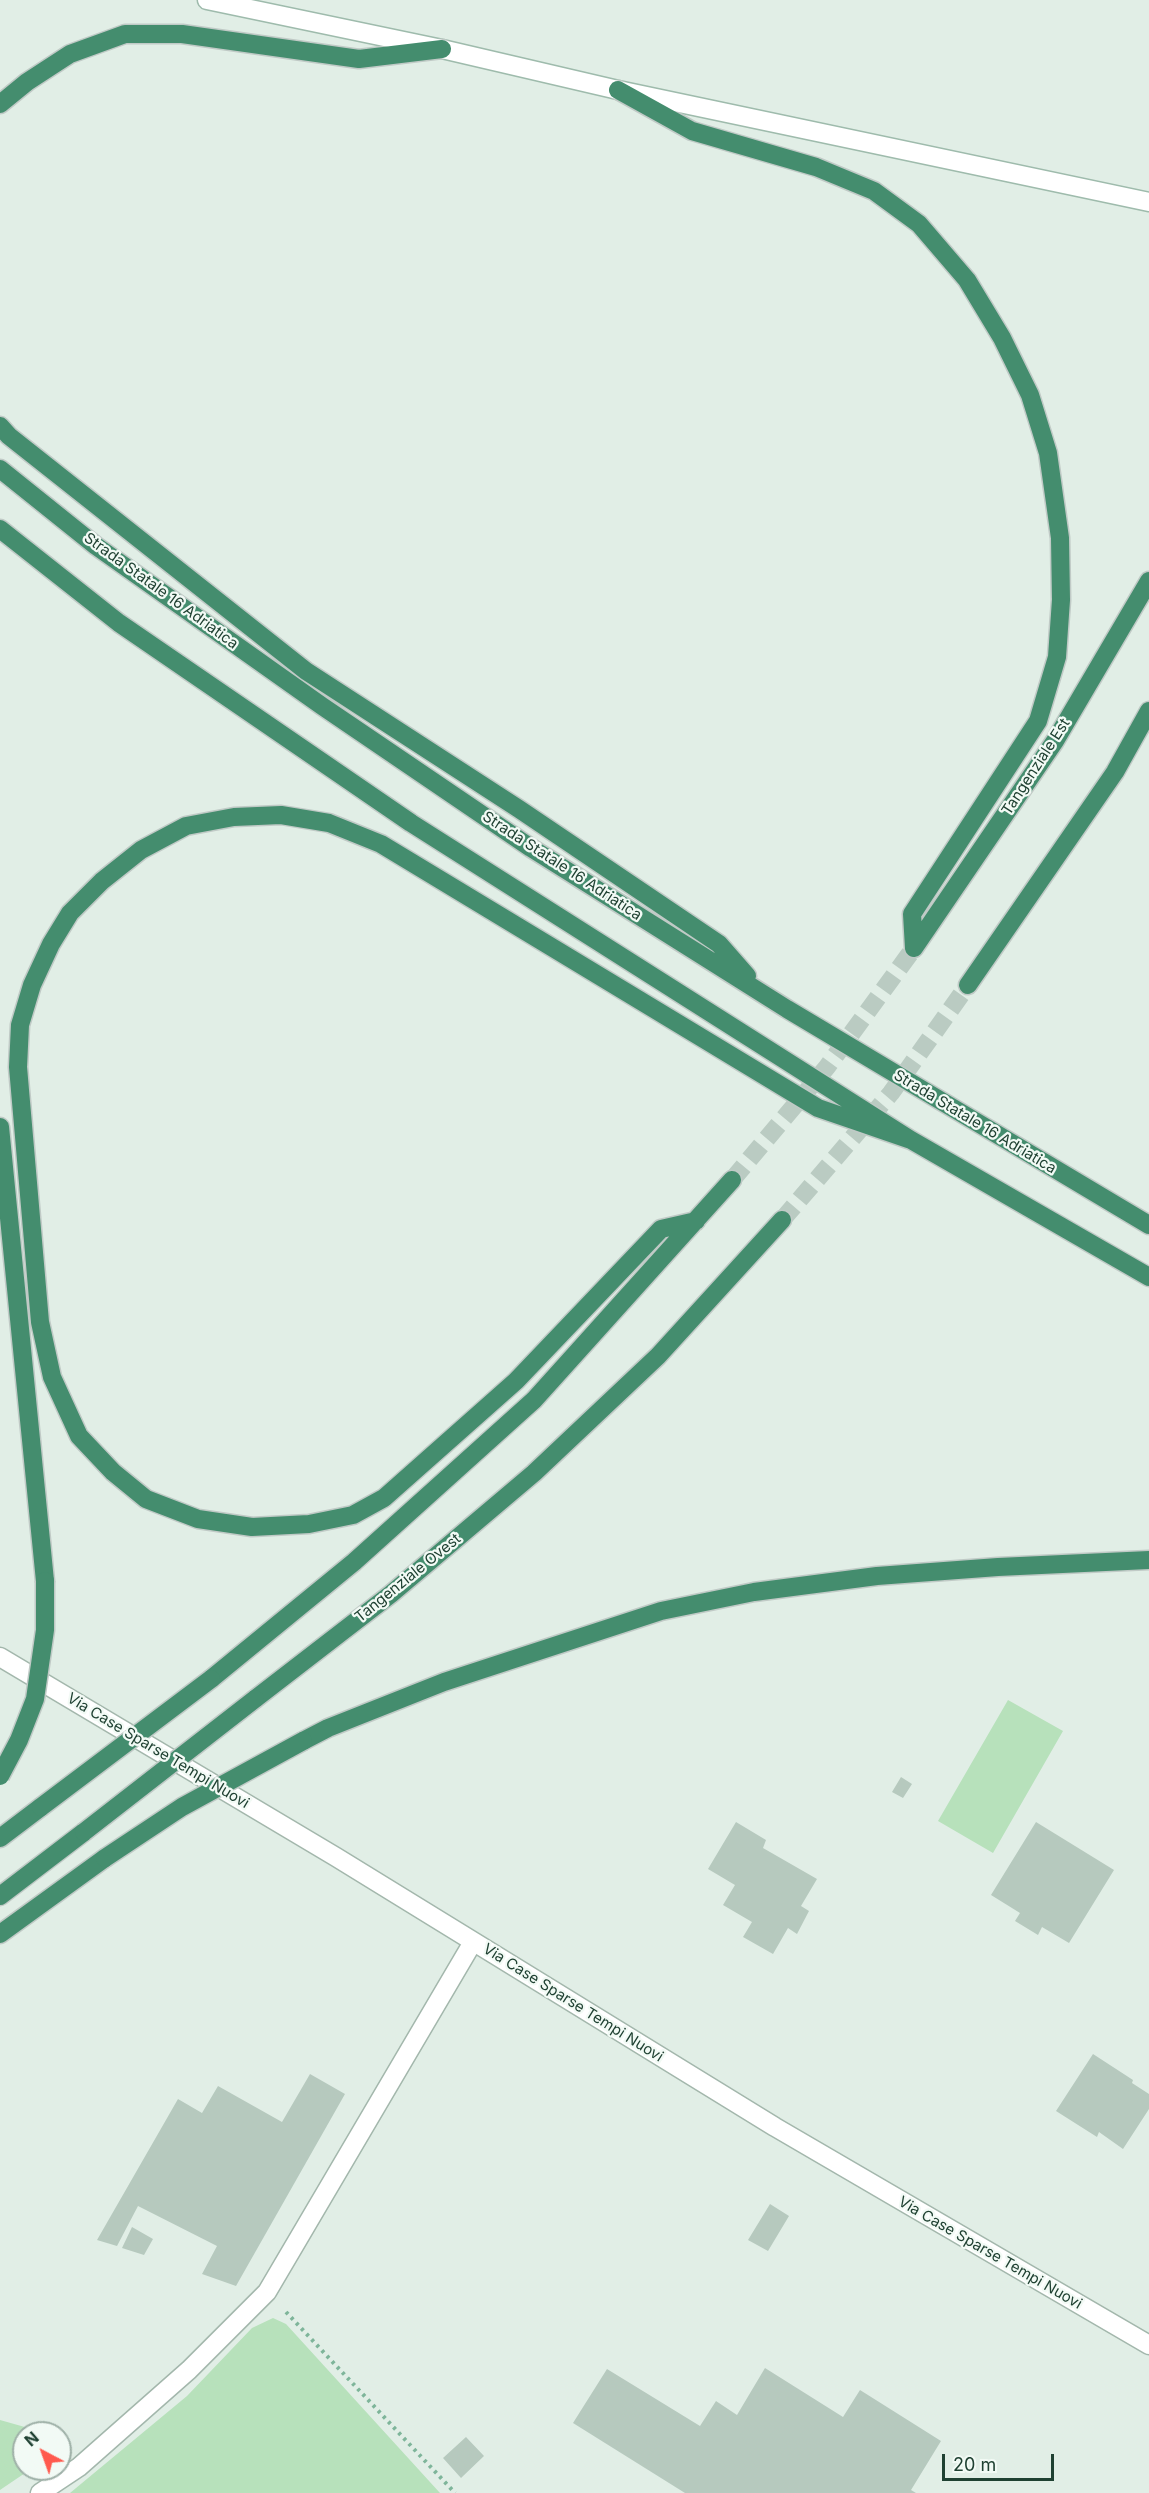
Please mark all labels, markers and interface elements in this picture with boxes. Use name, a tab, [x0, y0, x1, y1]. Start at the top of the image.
street label: Strada Statale 16 Adriatica	[80, 529, 242, 653]
street label: Tangenziale Est	[998, 715, 1074, 819]
street label: Strada Statale 16 Adriatica	[479, 808, 645, 924]
street label: Strada Statale 16 Adriatica	[891, 1066, 1059, 1178]
street label: Tangenziale Ovest	[352, 1530, 464, 1626]
street label: Via Case Sparse Tempi Nuovi	[64, 1689, 252, 1813]
street label: Via Case Sparse Tempi Nuovi	[480, 1940, 666, 2066]
street label: Via Case Sparse Tempi Nuovi	[895, 2193, 1085, 2313]
north arrow	[12, 2421, 72, 2481]
text: N	[20, 2427, 43, 2450]
scale bar	[945, 2442, 1058, 2480]
text: 20 m	[953, 2454, 996, 2475]

